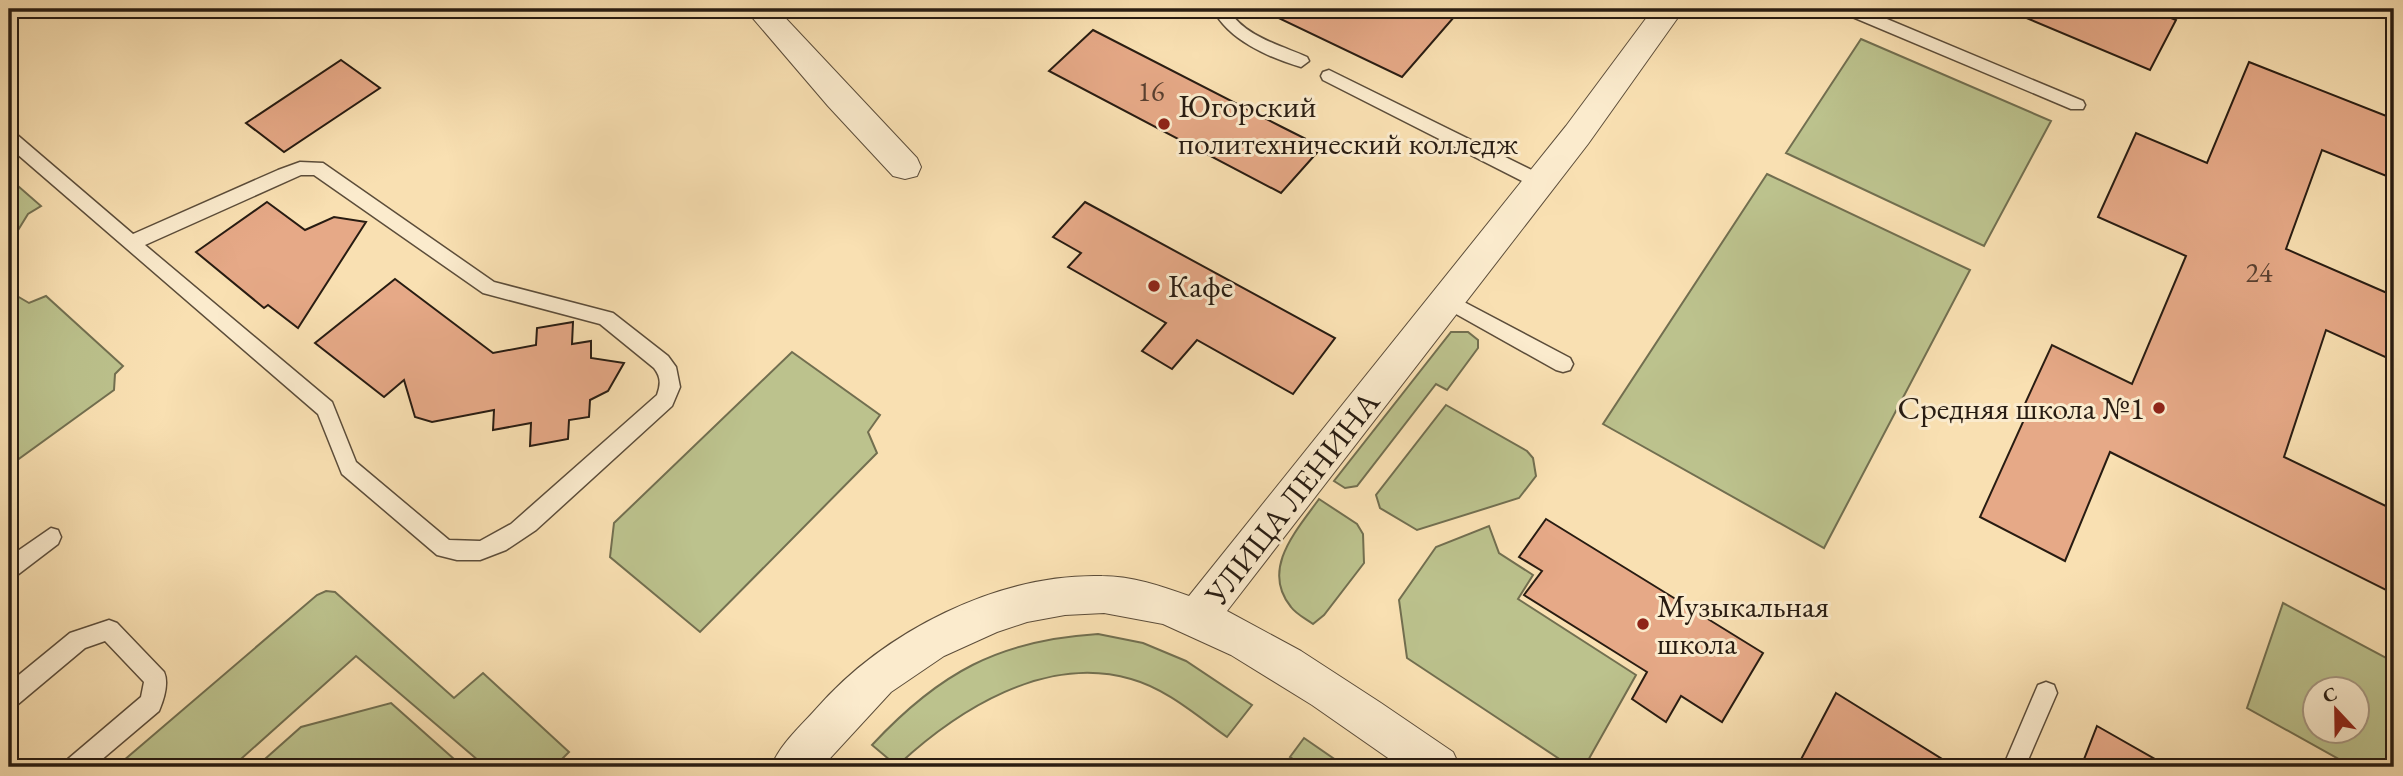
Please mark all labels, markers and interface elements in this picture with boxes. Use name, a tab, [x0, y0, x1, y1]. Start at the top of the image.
house number: 16	[1138, 73, 1164, 109]
place label: Югорский политехнический колледж	[1178, 85, 1518, 164]
marker: Югорский политехнический колледж	[1156, 116, 1172, 132]
house number: 24	[2246, 254, 2273, 290]
place label: Кафе	[1168, 265, 1233, 307]
marker: Кафе	[1146, 278, 1162, 294]
street label: УЛИЦА ЛЕНИНА	[1195, 382, 1389, 614]
place label: Средняя школа №1	[1897, 387, 2145, 429]
marker: Средняя школа №1	[2151, 400, 2167, 416]
place label: Музыкальная школа	[1657, 585, 1829, 664]
marker: Музыкальная школа	[1635, 616, 1651, 632]
north arrow	[2302, 674, 2372, 744]
text: С	[2319, 681, 2341, 709]

